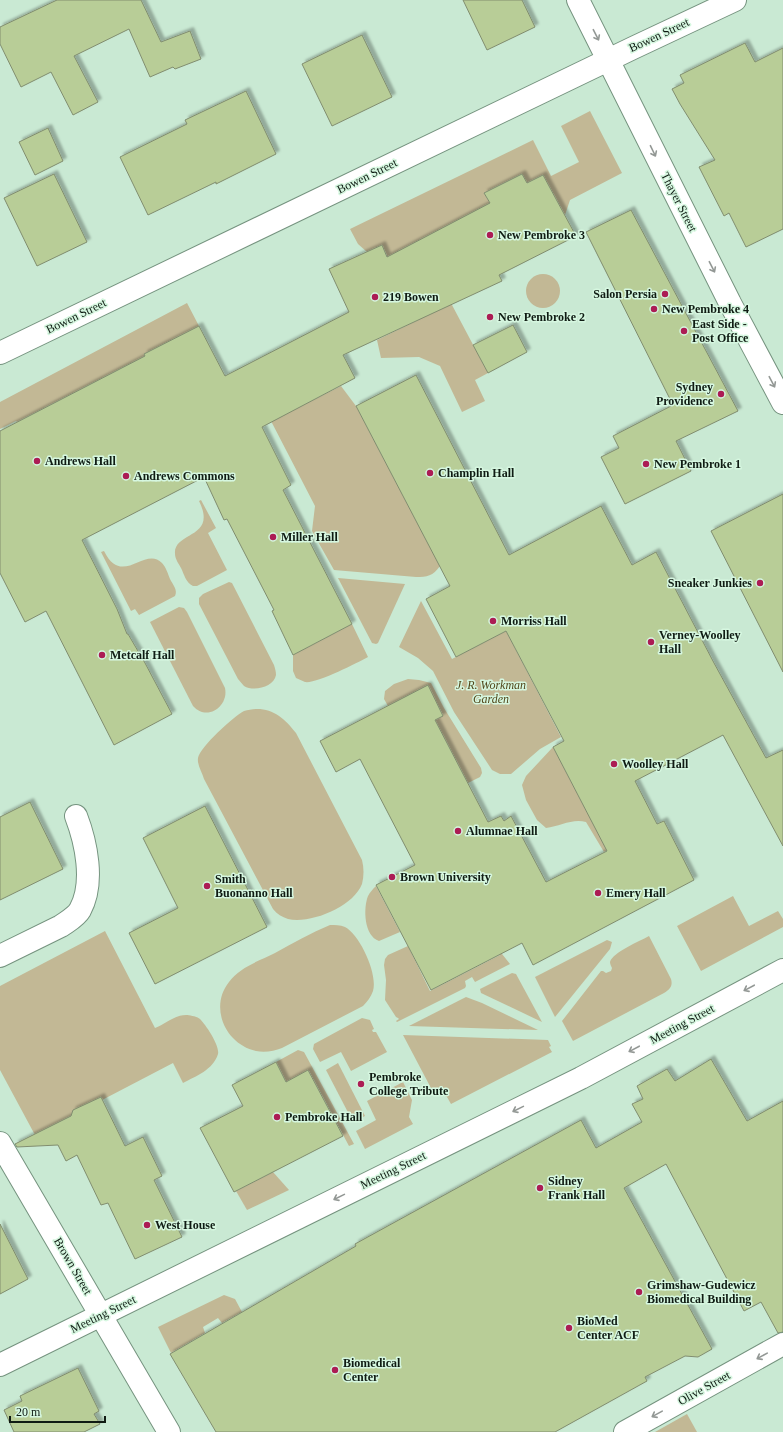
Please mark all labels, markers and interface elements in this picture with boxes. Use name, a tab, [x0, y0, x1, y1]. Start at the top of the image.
street label: Bowen Street	[627, 15, 692, 55]
one-way arrow	[593, 28, 600, 40]
one-way arrow	[650, 145, 657, 157]
street label: Bowen Street	[335, 155, 400, 197]
street label: Thayer Street	[658, 170, 700, 235]
place label: New Pembroke 3	[498, 228, 585, 242]
marker: New Pembroke 3	[485, 230, 495, 240]
one-way arrow	[709, 261, 716, 273]
place label: Salon Persia	[593, 287, 657, 301]
marker: Salon Persia	[660, 289, 670, 299]
place label: 219 Bowen	[383, 290, 439, 304]
marker: 219 Bowen	[370, 292, 380, 302]
street label: Bowen Street	[44, 295, 109, 337]
place label: New Pembroke 4	[662, 302, 749, 316]
marker: New Pembroke 4	[649, 304, 659, 314]
place label: New Pembroke 2	[498, 310, 585, 324]
marker: New Pembroke 2	[485, 312, 495, 322]
place label: East Side - Post Office	[692, 317, 749, 345]
marker: East Side - Post Office	[679, 326, 689, 336]
one-way arrow	[769, 376, 777, 388]
place label: Sydney Providence	[656, 380, 714, 408]
marker: Sydney Providence	[716, 389, 726, 399]
place label: Andrews Hall	[45, 454, 116, 468]
marker: Andrews Hall	[32, 456, 42, 466]
place label: New Pembroke 1	[654, 457, 741, 471]
marker: New Pembroke 1	[641, 459, 651, 469]
place label: Champlin Hall	[438, 466, 515, 480]
marker: Champlin Hall	[425, 468, 435, 478]
place label: Andrews Commons	[134, 469, 235, 483]
marker: Andrews Commons	[121, 471, 131, 481]
place label: Miller Hall	[281, 530, 338, 544]
marker: Miller Hall	[268, 532, 278, 542]
place label: Sneaker Junkies	[668, 576, 752, 590]
marker: Sneaker Junkies	[755, 578, 765, 588]
place label: Morriss Hall	[501, 614, 567, 628]
marker: Morriss Hall	[488, 616, 498, 626]
place label: Verney-Woolley Hall	[659, 628, 741, 656]
marker: Verney-Woolley Hall	[646, 637, 656, 647]
place label: Metcalf Hall	[110, 648, 175, 662]
marker: Metcalf Hall	[97, 650, 107, 660]
park label: J. R. Workman Garden	[456, 678, 526, 706]
place label: Woolley Hall	[622, 757, 689, 771]
marker: Woolley Hall	[609, 759, 619, 769]
place label: Alumnae Hall	[466, 824, 538, 838]
marker: Alumnae Hall	[453, 826, 463, 836]
place label: Brown University	[400, 870, 491, 884]
place label: Smith Buonanno Hall	[215, 872, 293, 900]
marker: Brown University	[387, 872, 397, 882]
marker: Smith Buonanno Hall	[202, 881, 212, 891]
place label: Emery Hall	[606, 886, 666, 900]
marker: Emery Hall	[593, 888, 603, 898]
one-way arrow	[743, 985, 755, 992]
street label: Meeting Street	[647, 1001, 717, 1047]
one-way arrow	[628, 1046, 640, 1053]
place label: Pembroke College Tribute	[369, 1070, 449, 1098]
marker: Pembroke College Tribute	[356, 1079, 366, 1089]
one-way arrow	[512, 1105, 524, 1113]
place label: Pembroke Hall	[285, 1110, 363, 1124]
marker: Pembroke Hall	[272, 1112, 282, 1122]
street label: Meeting Street	[358, 1148, 429, 1192]
place label: Sidney Frank Hall	[548, 1174, 606, 1202]
marker: Sidney Frank Hall	[535, 1183, 545, 1193]
one-way arrow	[333, 1194, 345, 1201]
place label: West House	[155, 1218, 216, 1232]
marker: West House	[142, 1220, 152, 1230]
street label: Brown Street	[51, 1235, 95, 1298]
place label: Grimshaw-Gudewicz Biomedical Building	[647, 1278, 756, 1306]
marker: Grimshaw-Gudewicz Biomedical Building	[634, 1287, 644, 1297]
street label: Meeting Street	[68, 1292, 139, 1336]
place label: BioMed Center ACF	[577, 1314, 639, 1342]
marker: BioMed Center ACF	[564, 1323, 574, 1333]
one-way arrow	[756, 1352, 768, 1360]
place label: Biomedical Center	[343, 1356, 401, 1384]
marker: Biomedical Center	[330, 1365, 340, 1375]
street label: Olive Street	[675, 1368, 733, 1408]
scale bar	[10, 1398, 105, 1424]
text: 20 m	[16, 1405, 41, 1419]
one-way arrow	[652, 1411, 664, 1418]

